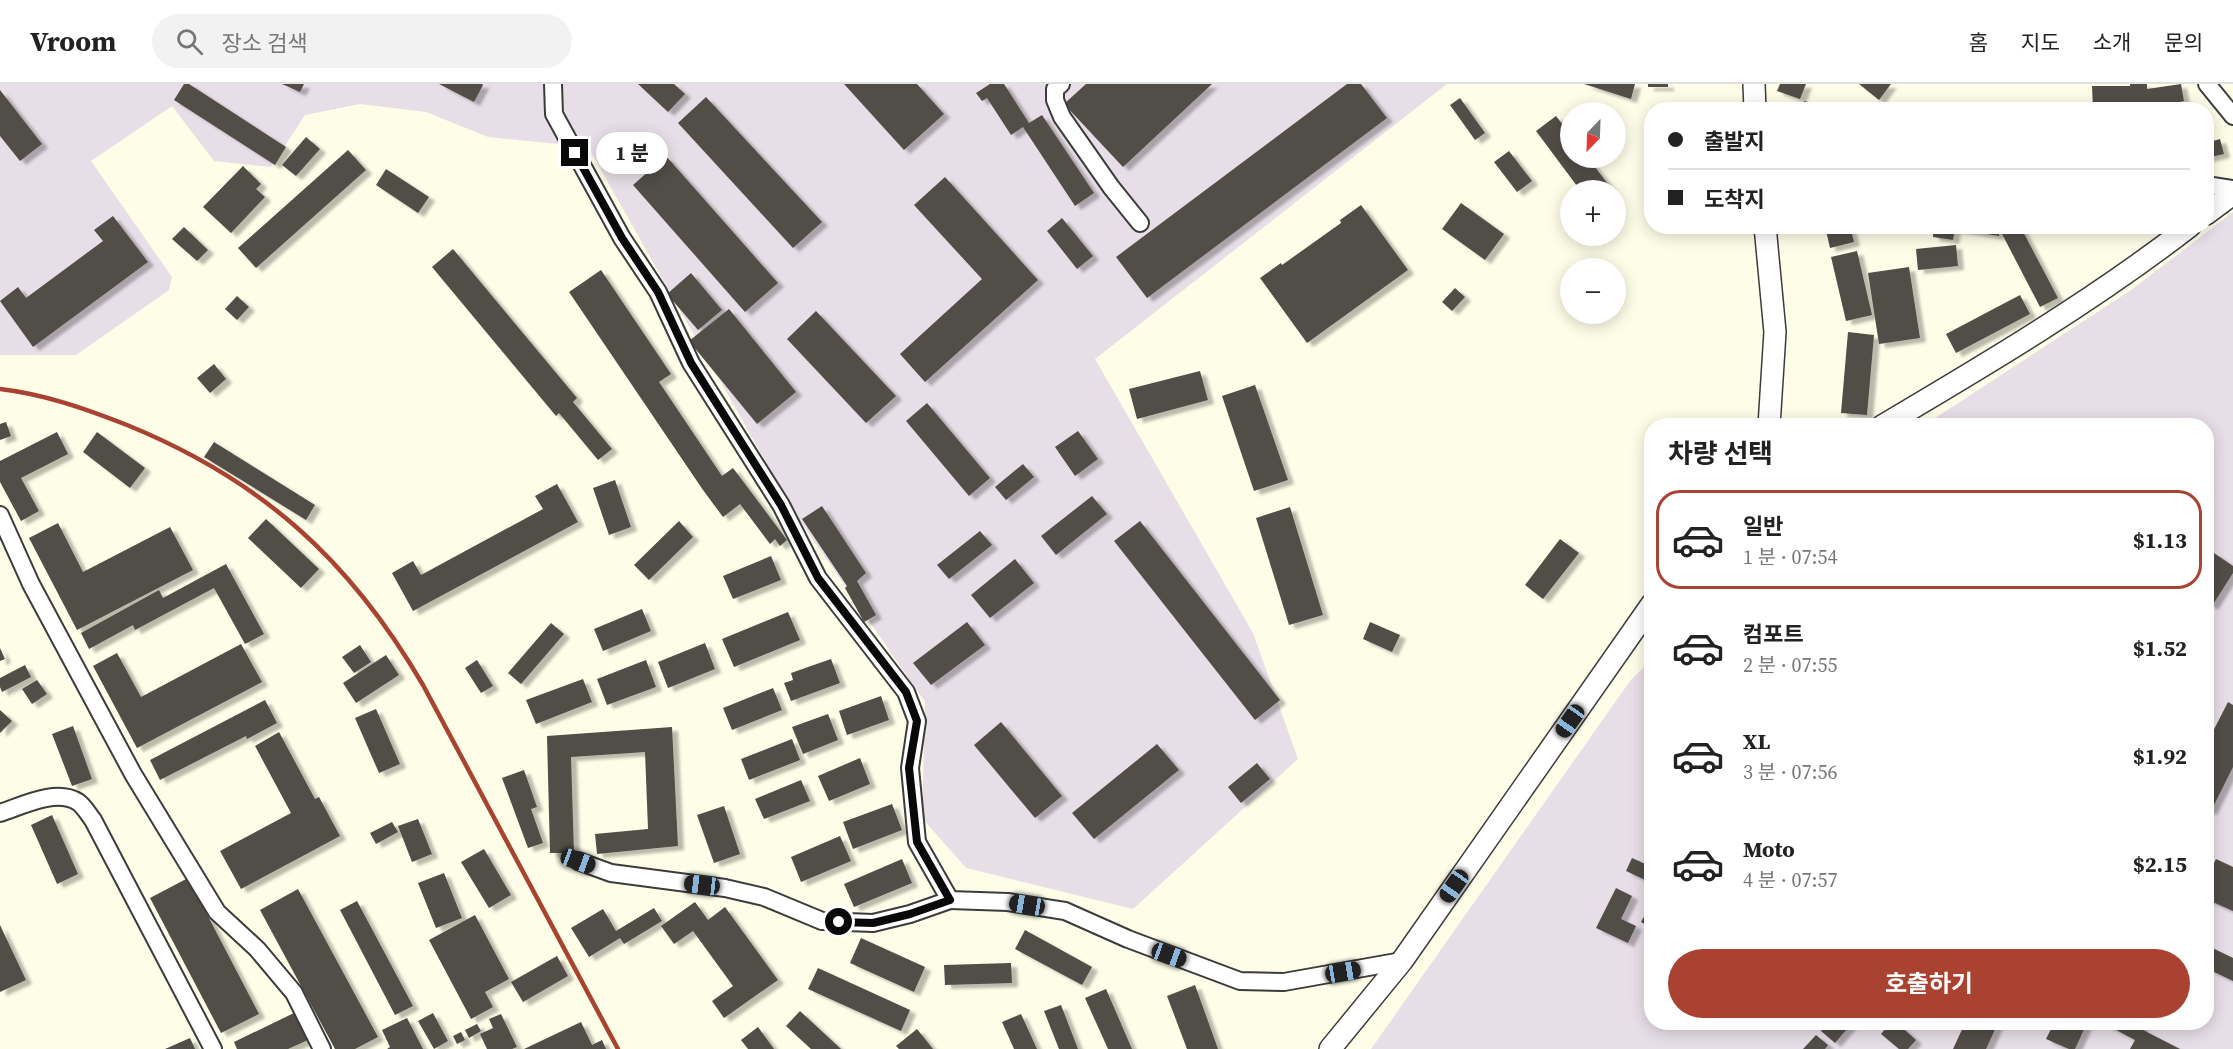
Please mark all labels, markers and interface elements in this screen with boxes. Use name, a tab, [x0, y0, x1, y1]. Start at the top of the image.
search box	[152, 14, 572, 68]
text: Vroom	[30, 22, 116, 60]
icon: search	[173, 25, 206, 58]
text: 장소 검색	[221, 28, 308, 58]
text: 홈	[1969, 28, 1988, 57]
text: 지도	[2021, 28, 2060, 57]
text: 소개	[2093, 28, 2131, 57]
text: 문의	[2164, 28, 2203, 57]
north arrow	[1560, 102, 1626, 168]
map controls	[1560, 102, 1626, 324]
text: 출발지	[1704, 126, 1765, 156]
callout: 1 분	[596, 132, 668, 174]
route end	[561, 139, 588, 166]
text: 1 분	[615, 139, 649, 167]
button: +	[1560, 180, 1626, 246]
text: 도착지	[1704, 184, 1765, 214]
button: −	[1560, 258, 1626, 324]
text: 차량 선택	[1668, 435, 1773, 472]
text: 일반	[1743, 511, 1783, 541]
icon: car	[1671, 513, 1725, 567]
text: $1.13	[2133, 525, 2187, 555]
text: 1 분 · 07:54	[1743, 543, 1837, 571]
text: 컴포트	[1743, 619, 1804, 649]
icon: car	[1671, 621, 1725, 675]
text: $1.52	[2133, 633, 2187, 663]
text: 2 분 · 07:55	[1743, 651, 1837, 679]
car	[1552, 701, 1588, 741]
text: XL	[1743, 726, 1770, 756]
icon: car	[1671, 729, 1725, 783]
text: $1.92	[2133, 741, 2187, 771]
text: 3 분 · 07:56	[1743, 758, 1837, 786]
text: Moto	[1743, 834, 1795, 864]
icon: car	[1671, 837, 1725, 891]
car	[558, 846, 598, 876]
text: $2.15	[2133, 849, 2187, 879]
car	[1436, 866, 1472, 906]
text: 4 분 · 07:57	[1743, 866, 1837, 894]
car	[683, 874, 721, 896]
car	[1008, 893, 1046, 917]
route start	[825, 908, 852, 935]
car	[1149, 940, 1189, 970]
button: 호출하기	[1668, 949, 2190, 1018]
car	[1324, 960, 1362, 984]

